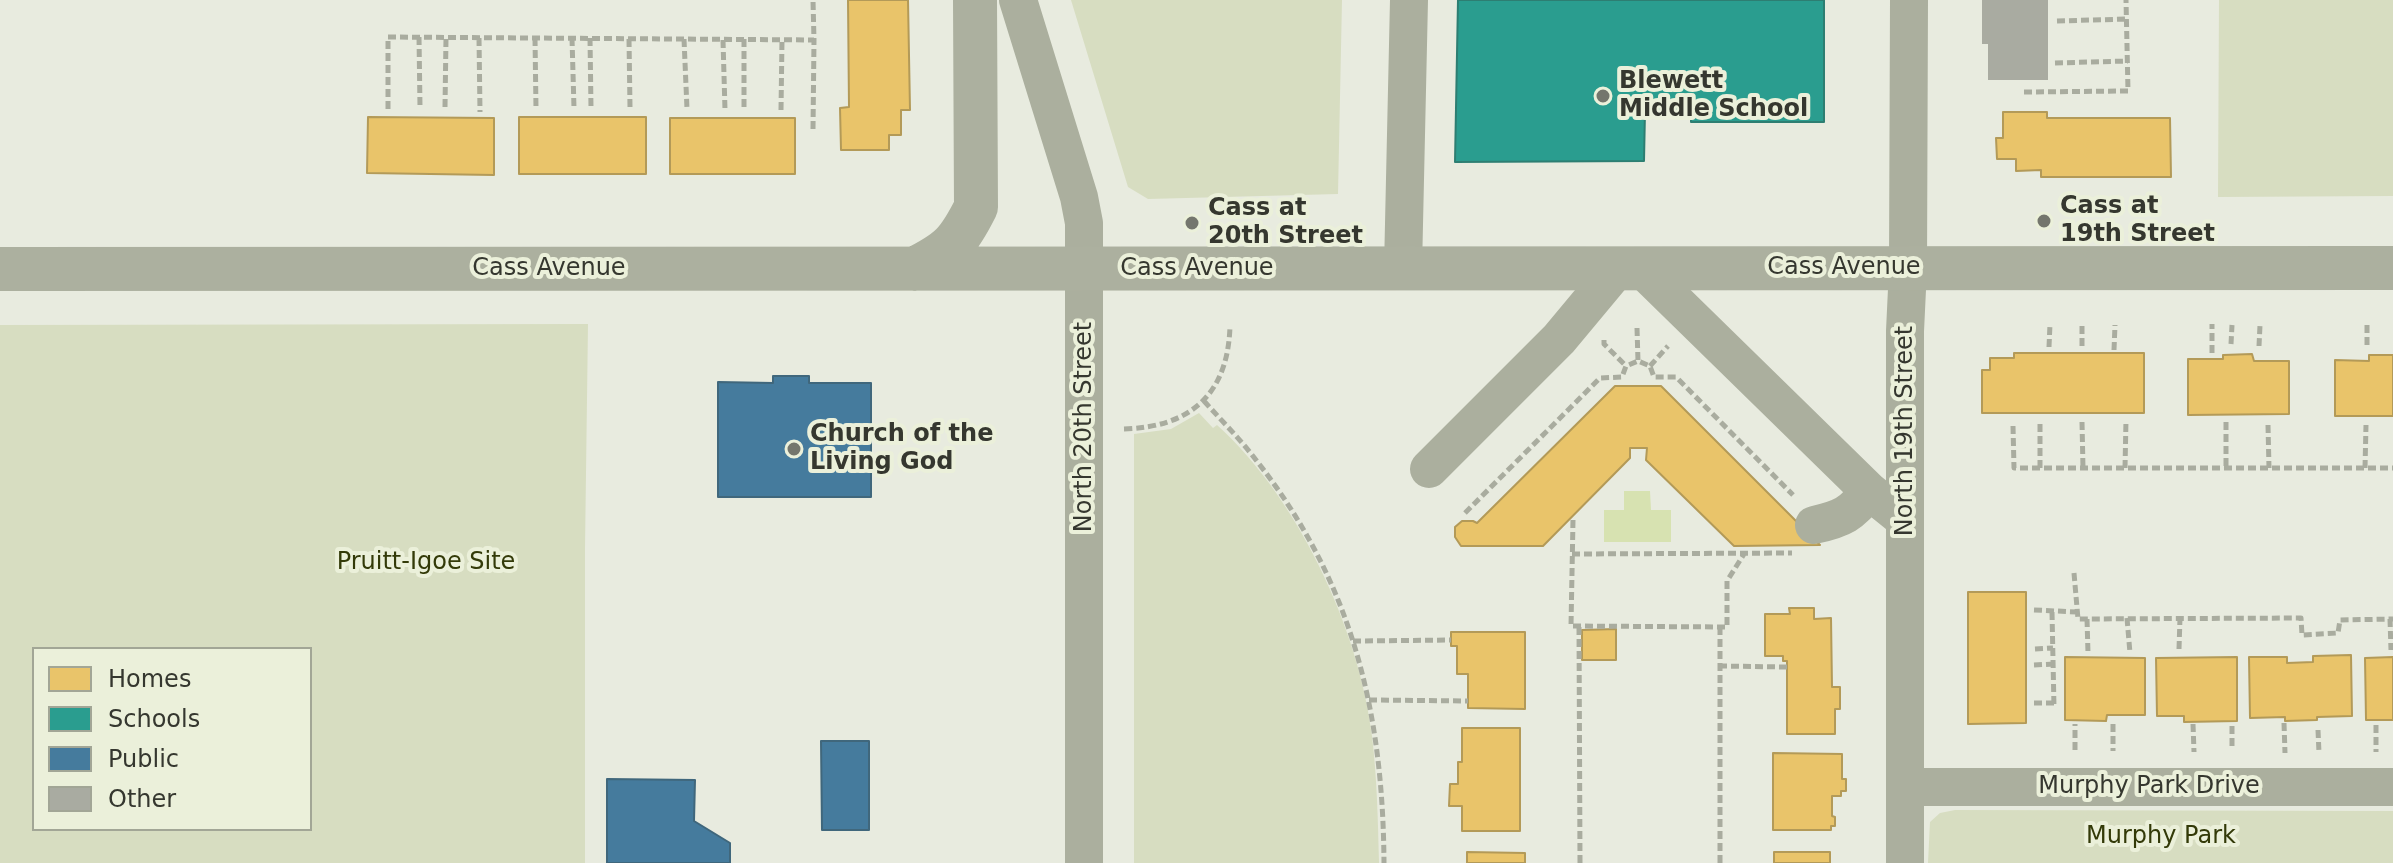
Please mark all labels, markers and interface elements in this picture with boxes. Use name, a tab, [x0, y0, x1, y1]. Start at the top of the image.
place label: Blewett Middle School	[1619, 68, 1808, 124]
marker: Blewett Middle School	[1594, 87, 1612, 105]
place label: Cass at 19th Street	[2060, 193, 2215, 249]
place label: Cass at 20th Street	[1208, 195, 1363, 251]
marker: Cass at 19th Street	[2035, 212, 2053, 230]
marker: Cass at 20th Street	[1183, 214, 1201, 232]
street label: Cass Avenue	[1767, 254, 1921, 282]
street label: Cass Avenue	[472, 255, 626, 283]
street label: Cass Avenue	[1120, 255, 1274, 283]
street label: North 20th Street	[1071, 322, 1099, 532]
street label: North 19th Street	[1892, 326, 1920, 536]
place label: Church of the Living God	[810, 421, 993, 477]
marker: Church of the Living God	[785, 440, 803, 458]
park label: Pruitt-Igoe Site	[337, 549, 515, 577]
legend	[32, 647, 312, 831]
text: Homes	[108, 665, 191, 693]
text: Schools	[108, 705, 200, 733]
text: Public	[108, 745, 179, 773]
street label: Murphy Park Drive	[2038, 773, 2260, 801]
text: Other	[108, 785, 176, 813]
park label: Murphy Park	[2086, 823, 2236, 851]

